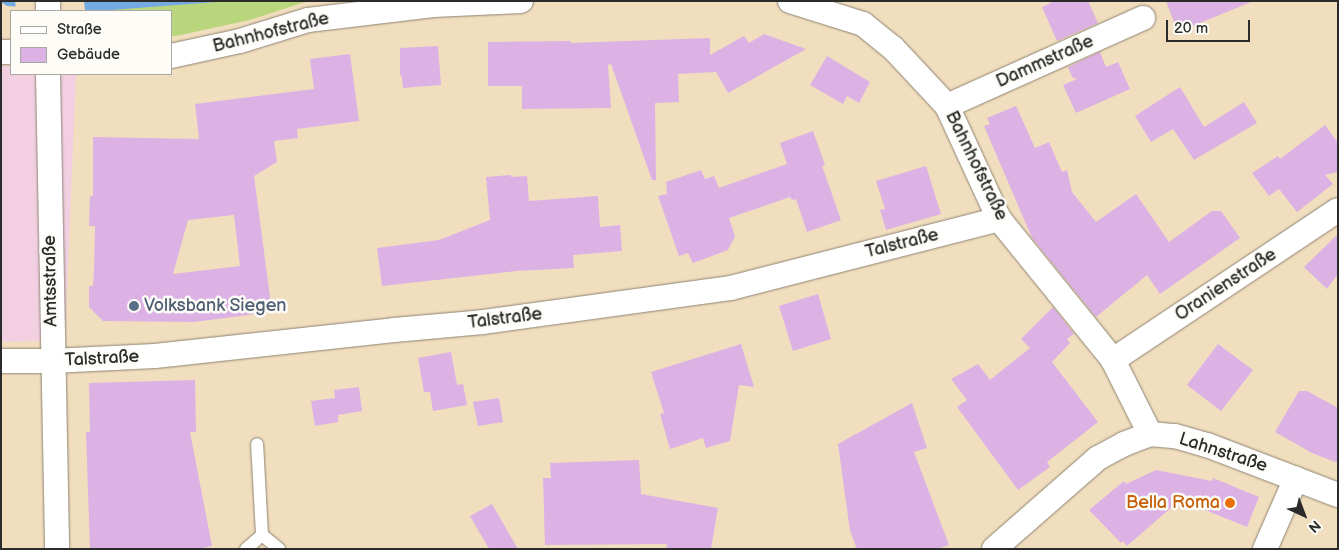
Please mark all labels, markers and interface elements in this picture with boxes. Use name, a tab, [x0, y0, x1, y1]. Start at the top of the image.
street label: Bahnhofstraße	[211, 8, 331, 58]
legend	[10, 10, 172, 75]
scale bar	[1169, 10, 1253, 42]
text: 20 m	[1174, 19, 1208, 38]
text: Straße	[57, 20, 102, 39]
street label: Dammstraße	[993, 31, 1097, 93]
text: Gebäude	[57, 45, 120, 64]
street label: Bahnhofstraße	[940, 108, 1012, 224]
street label: Talstraße	[863, 224, 941, 264]
street label: Amtsstraße	[39, 235, 63, 327]
street label: Oranienstraße	[1171, 244, 1281, 326]
place label: Volksbank Siegen	[144, 295, 287, 317]
marker: Volksbank Siegen	[128, 300, 140, 312]
street label: Talstraße	[467, 304, 543, 334]
street label: Talstraße	[64, 346, 140, 372]
street label: Lahnstraße	[1176, 429, 1270, 477]
north arrow	[1279, 490, 1329, 540]
place label: Bella Roma	[1126, 492, 1220, 514]
marker: Bella Roma	[1224, 497, 1236, 509]
text: N	[1305, 517, 1324, 536]

